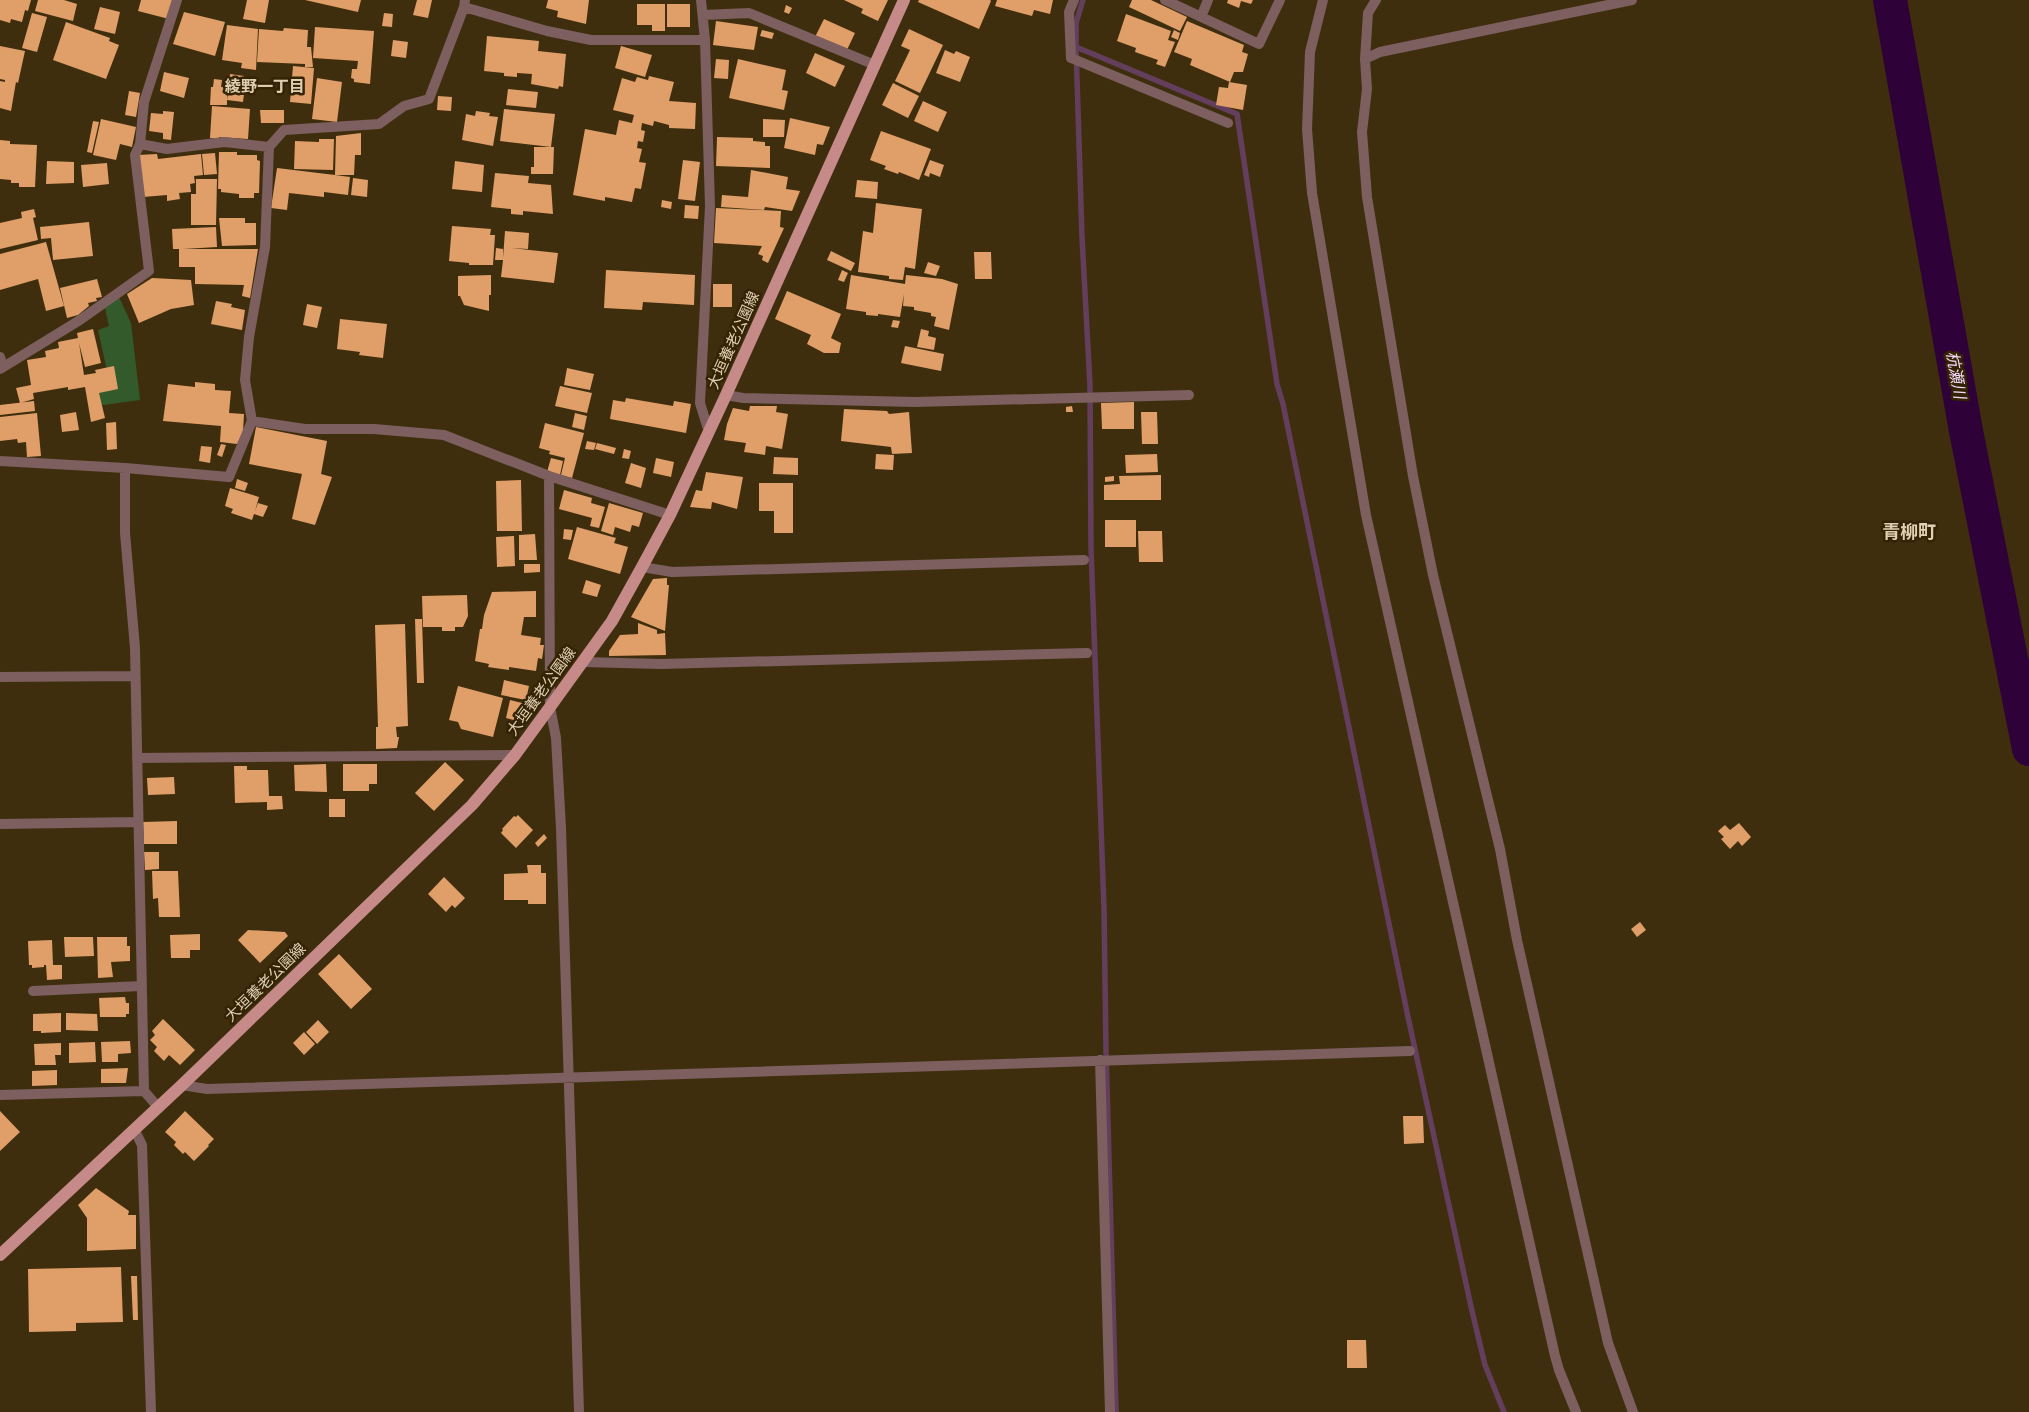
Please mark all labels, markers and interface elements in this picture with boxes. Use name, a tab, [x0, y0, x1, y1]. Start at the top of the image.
district label: 綾野一丁目	[225, 78, 305, 95]
street label: 大垣養老公園線	[704, 289, 762, 391]
water label: 杭瀬川	[1943, 350, 1969, 402]
district label: 青柳町	[1882, 522, 1936, 542]
street label: 大垣養老公園線	[503, 644, 579, 738]
street label: 大垣養老公園線	[221, 939, 309, 1025]

